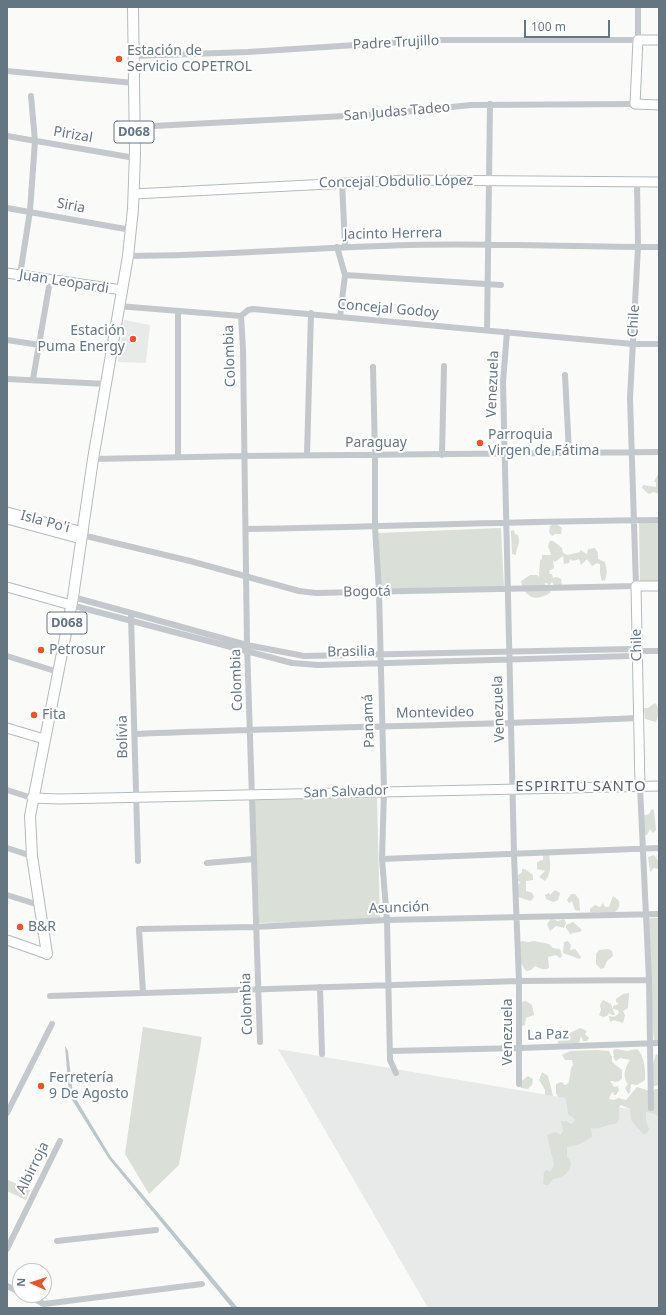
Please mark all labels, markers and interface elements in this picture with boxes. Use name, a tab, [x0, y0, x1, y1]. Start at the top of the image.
scale bar	[526, 12, 612, 38]
text: 100 m	[531, 18, 566, 35]
street label: Padre Trujillo	[352, 32, 440, 54]
place label: Estación de Servicio COPETROL	[127, 43, 252, 76]
marker: Estación de Servicio COPETROL	[114, 54, 124, 64]
street label: San Judas Tadeo	[343, 99, 451, 125]
road number: D068	[114, 121, 154, 143]
street label: Pirizal	[52, 123, 94, 147]
street label: Concejal Obdulio López	[319, 172, 473, 192]
street label: Siria	[55, 195, 87, 217]
street label: Jacinto Herrera	[344, 225, 442, 243]
street label: Juan Leopardi	[18, 267, 110, 297]
street label: Concejal Godoy	[337, 296, 439, 322]
street label: Chile	[625, 304, 643, 338]
place label: Estación Puma Energy	[38, 323, 125, 356]
street label: Colombia	[221, 324, 239, 388]
marker: Estación Puma Energy	[128, 334, 138, 344]
street label: Venezuela	[483, 350, 503, 418]
place label: Parroquia Virgen de Fátima	[488, 427, 599, 460]
street label: Paraguay	[345, 435, 407, 451]
marker: Parroquia Virgen de Fátima	[475, 438, 485, 448]
street label: Isla Po'i	[19, 507, 71, 537]
street label: Bogotá	[343, 583, 391, 601]
road number: D068	[47, 612, 87, 634]
street label: Chile	[628, 629, 646, 661]
place label: Petrosur	[49, 642, 106, 658]
street label: Brasilia	[327, 643, 375, 661]
marker: Petrosur	[36, 645, 46, 655]
street label: Colombia	[228, 648, 246, 712]
street label: Venezuela	[489, 675, 509, 743]
street label: Panamá	[360, 694, 378, 748]
street label: Montevideo	[396, 704, 474, 722]
place label: Fita	[42, 707, 66, 723]
marker: Fita	[29, 710, 39, 720]
street label: Bolívia	[114, 715, 132, 759]
district label: ESPIRITU SANTO	[515, 778, 647, 796]
street label: San Salvador	[303, 782, 389, 802]
street label: Asunción	[369, 899, 429, 917]
place label: B&R	[28, 919, 56, 935]
marker: B&R	[15, 922, 25, 932]
street label: Colombia	[238, 972, 256, 1036]
street label: Venezuela	[500, 998, 516, 1066]
street label: La Paz	[527, 1026, 569, 1044]
place label: Ferretería 9 De Agosto	[49, 1070, 129, 1102]
marker: Ferretería 9 De Agosto	[36, 1081, 46, 1091]
street label: Albirroja	[13, 1139, 53, 1197]
north arrow	[12, 1263, 52, 1303]
text: N	[13, 1278, 28, 1287]

